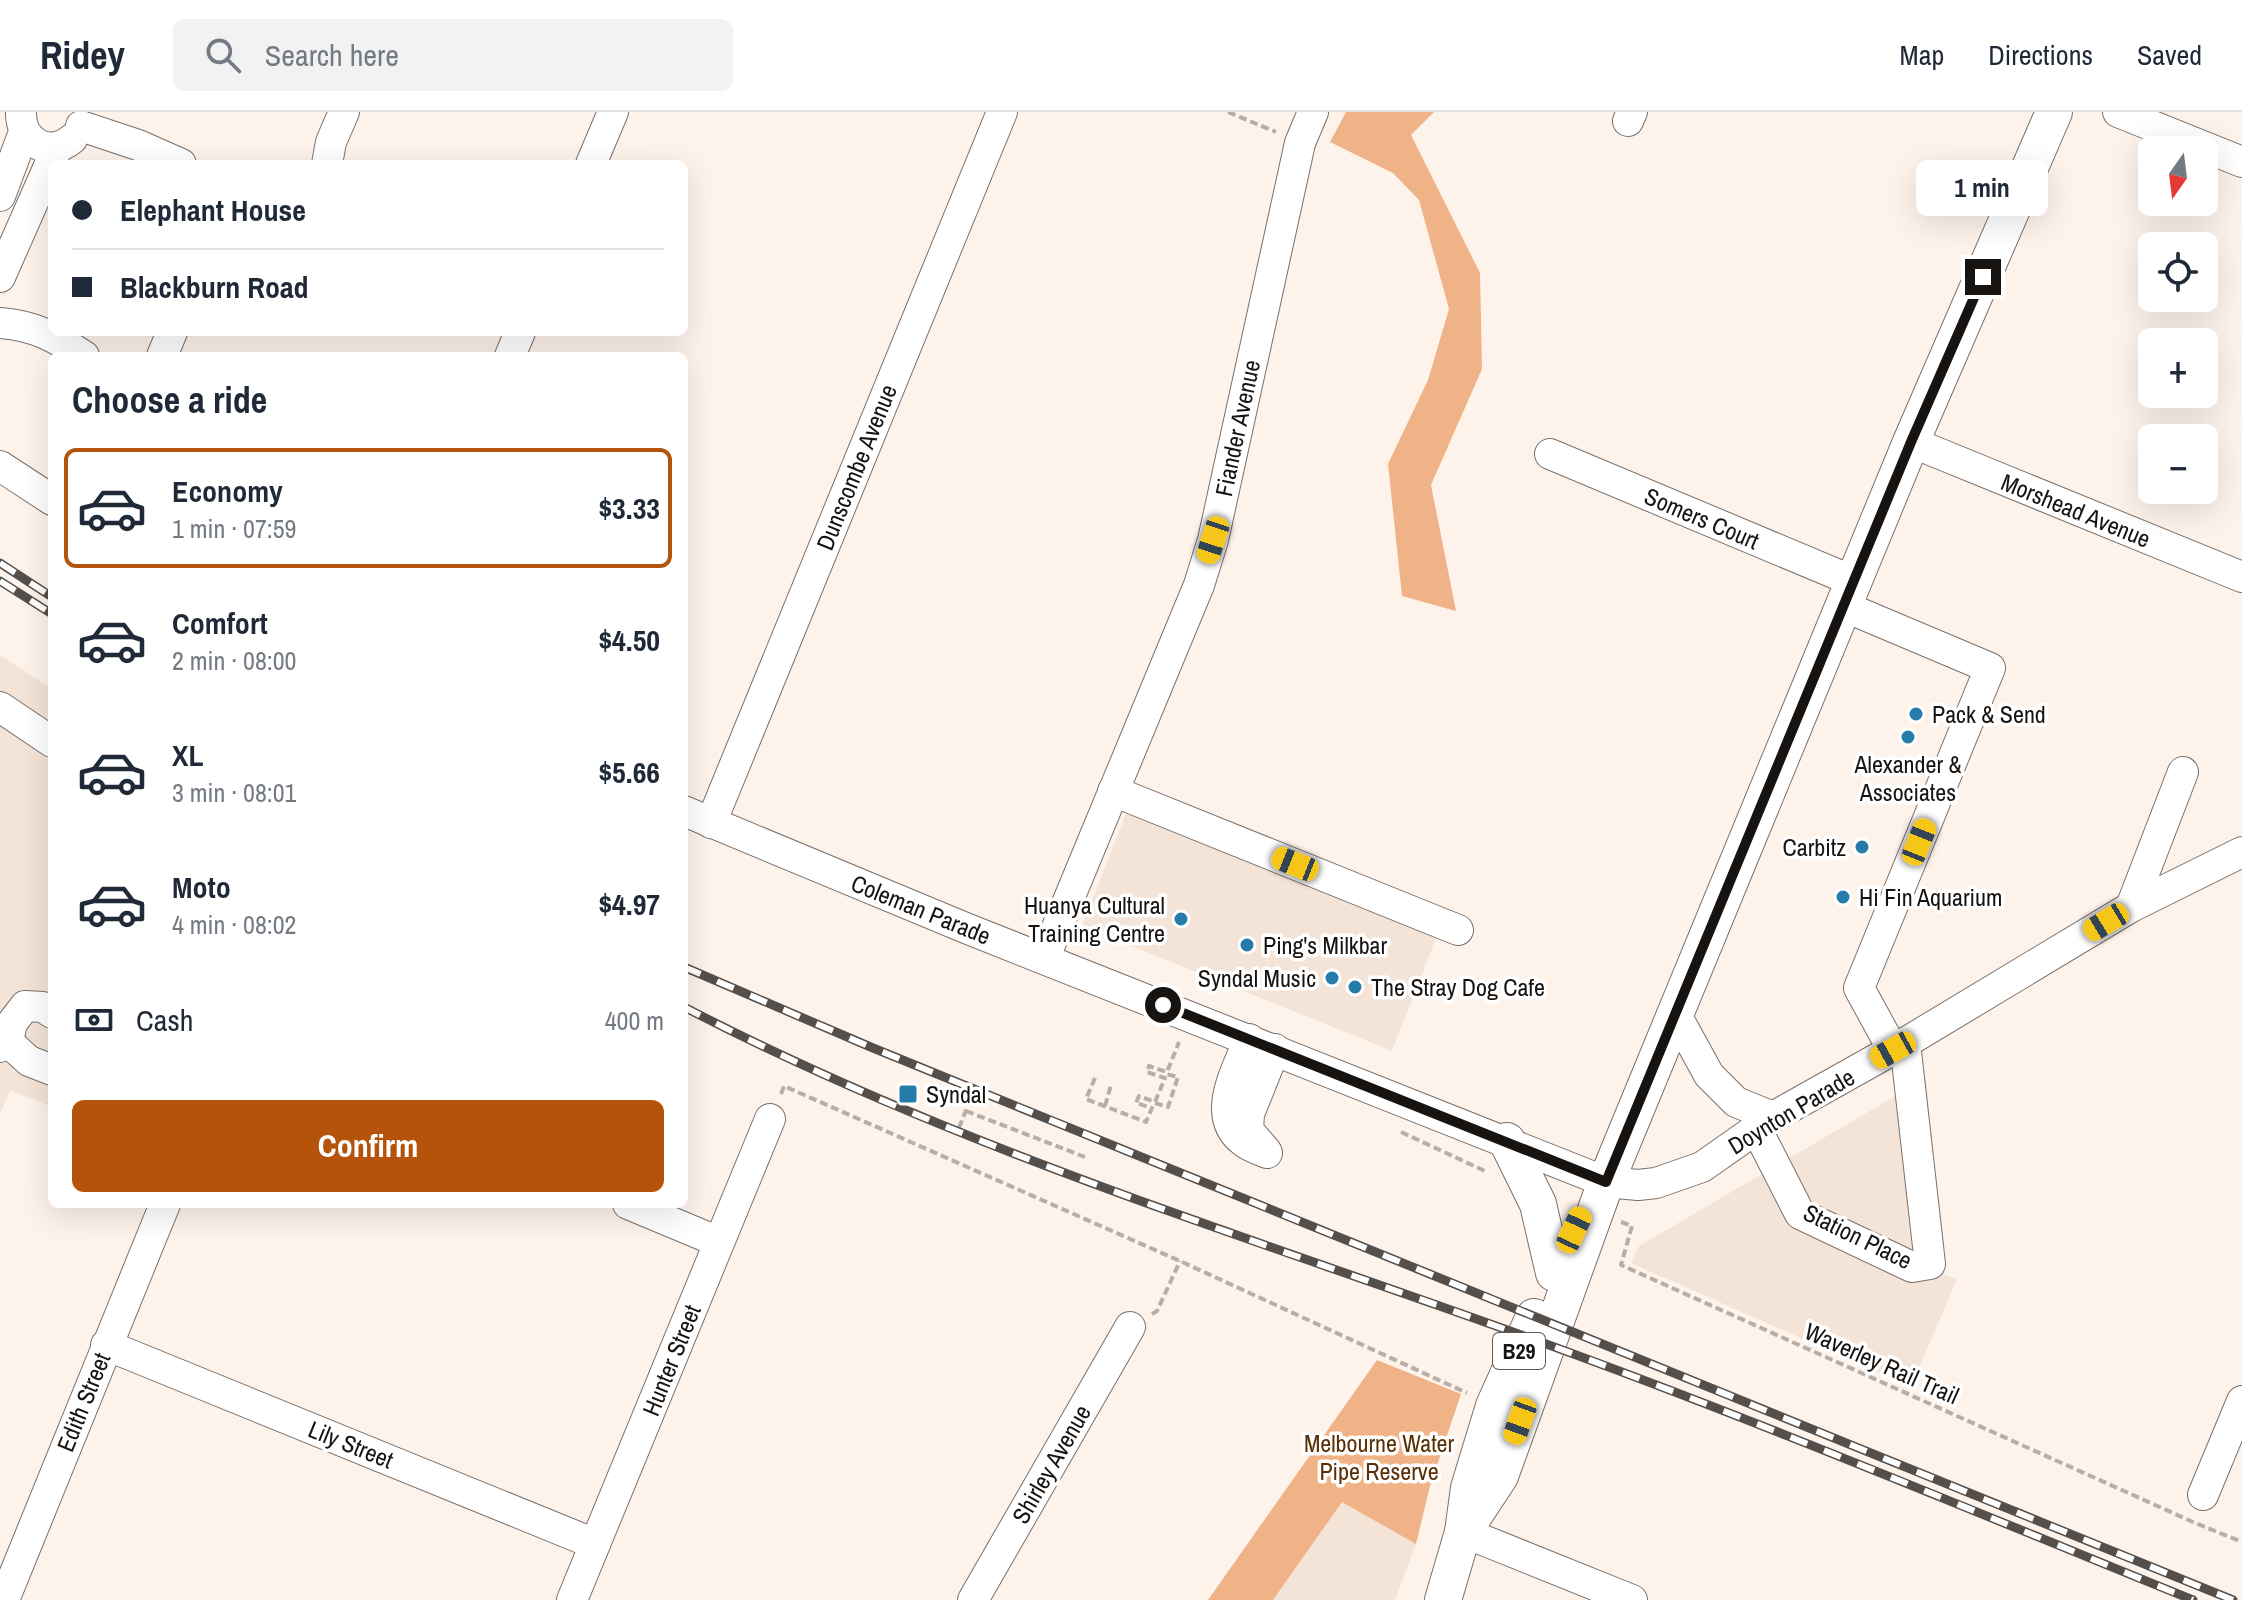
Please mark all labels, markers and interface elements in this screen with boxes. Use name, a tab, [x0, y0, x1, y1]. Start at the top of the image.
search box	[173, 19, 733, 91]
text: Ridey	[40, 30, 125, 81]
icon: search	[201, 33, 245, 77]
text: Search here	[265, 35, 399, 75]
text: Map	[1900, 36, 1944, 74]
text: Directions	[1988, 36, 2093, 74]
text: Saved	[2137, 36, 2202, 74]
north arrow	[2138, 136, 2218, 216]
map controls	[2138, 136, 2218, 504]
callout: 1 min	[1917, 161, 2049, 217]
text: 1 min	[1954, 170, 2010, 205]
text: Elephant House	[120, 190, 306, 230]
button: locate	[2138, 232, 2218, 312]
route end	[1965, 259, 2001, 295]
text: Blackburn Road	[120, 267, 309, 307]
button: +	[2138, 328, 2218, 408]
street label: Fiander Avenue	[1207, 357, 1267, 499]
text: Choose a ride	[72, 376, 267, 424]
street label: Dunscombe Avenue	[808, 380, 904, 554]
button: −	[2138, 424, 2218, 504]
street label: Morshead Avenue	[1997, 466, 2155, 554]
text: Economy	[172, 471, 283, 511]
icon: car	[76, 472, 148, 544]
street label: Somers Court	[1640, 480, 1765, 557]
text: $3.33	[598, 488, 660, 528]
text: 1 min · 07:59	[172, 511, 296, 546]
car	[1194, 513, 1232, 567]
text: Comfort	[172, 603, 268, 643]
icon: car	[76, 604, 148, 676]
text: $4.50	[598, 620, 660, 660]
text: 2 min · 08:00	[172, 643, 296, 678]
place label: Pack & Send	[1932, 698, 2046, 730]
marker: Pack & Send	[1907, 705, 1925, 723]
marker: Alexander & Associates	[1899, 728, 1917, 746]
text: XL	[172, 735, 203, 775]
icon: car	[76, 736, 148, 808]
place label: Alexander & Associates	[1853, 748, 1962, 808]
text: $5.66	[598, 752, 660, 792]
text: 3 min · 08:01	[172, 775, 296, 810]
car	[1899, 815, 1939, 869]
place label: Carbitz	[1783, 831, 1846, 863]
marker: Carbitz	[1853, 838, 1871, 856]
car	[1268, 844, 1322, 884]
text: Moto	[172, 867, 231, 907]
street label: Coleman Parade	[847, 867, 995, 951]
icon: car	[76, 868, 148, 940]
place label: Hi Fin Aquarium	[1859, 881, 2002, 913]
text: $4.97	[598, 884, 660, 924]
marker: Hi Fin Aquarium	[1834, 888, 1852, 906]
place label: Huanya Cultural Training Centre	[1024, 889, 1165, 949]
car	[2079, 899, 2133, 945]
text: 4 min · 08:02	[172, 907, 296, 942]
marker: Huanya Cultural Training Centre	[1172, 910, 1190, 928]
place label: Ping's Milkbar	[1263, 929, 1388, 961]
marker: Ping's Milkbar	[1238, 936, 1256, 954]
place label: Syndal Music	[1198, 962, 1316, 994]
marker: Syndal Music	[1323, 969, 1341, 987]
place label: The Stray Dog Cafe	[1371, 971, 1545, 1003]
marker: The Stray Dog Cafe	[1346, 978, 1364, 996]
route start	[1145, 987, 1181, 1023]
icon: cash	[72, 998, 116, 1042]
text: Cash	[136, 1000, 193, 1040]
text: 400 m	[605, 1003, 664, 1038]
car	[1866, 1028, 1920, 1072]
street label: Doynton Parade	[1722, 1061, 1860, 1161]
place label: Syndal	[926, 1078, 986, 1110]
marker: Syndal	[897, 1083, 919, 1105]
button: Confirm	[72, 1100, 664, 1192]
street label: Station Place	[1798, 1196, 1918, 1276]
car	[1553, 1203, 1595, 1257]
street label: Hunter Street	[634, 1299, 708, 1420]
street label: Waverley Rail Trail	[1800, 1315, 1964, 1411]
road number: B29	[1493, 1333, 1545, 1369]
street label: Edith Street	[49, 1347, 117, 1456]
car	[1501, 1394, 1539, 1448]
street label: Shirley Avenue	[1004, 1399, 1098, 1529]
street label: Lily Street	[304, 1413, 399, 1476]
park label: Melbourne Water Pipe Reserve	[1304, 1427, 1455, 1487]

